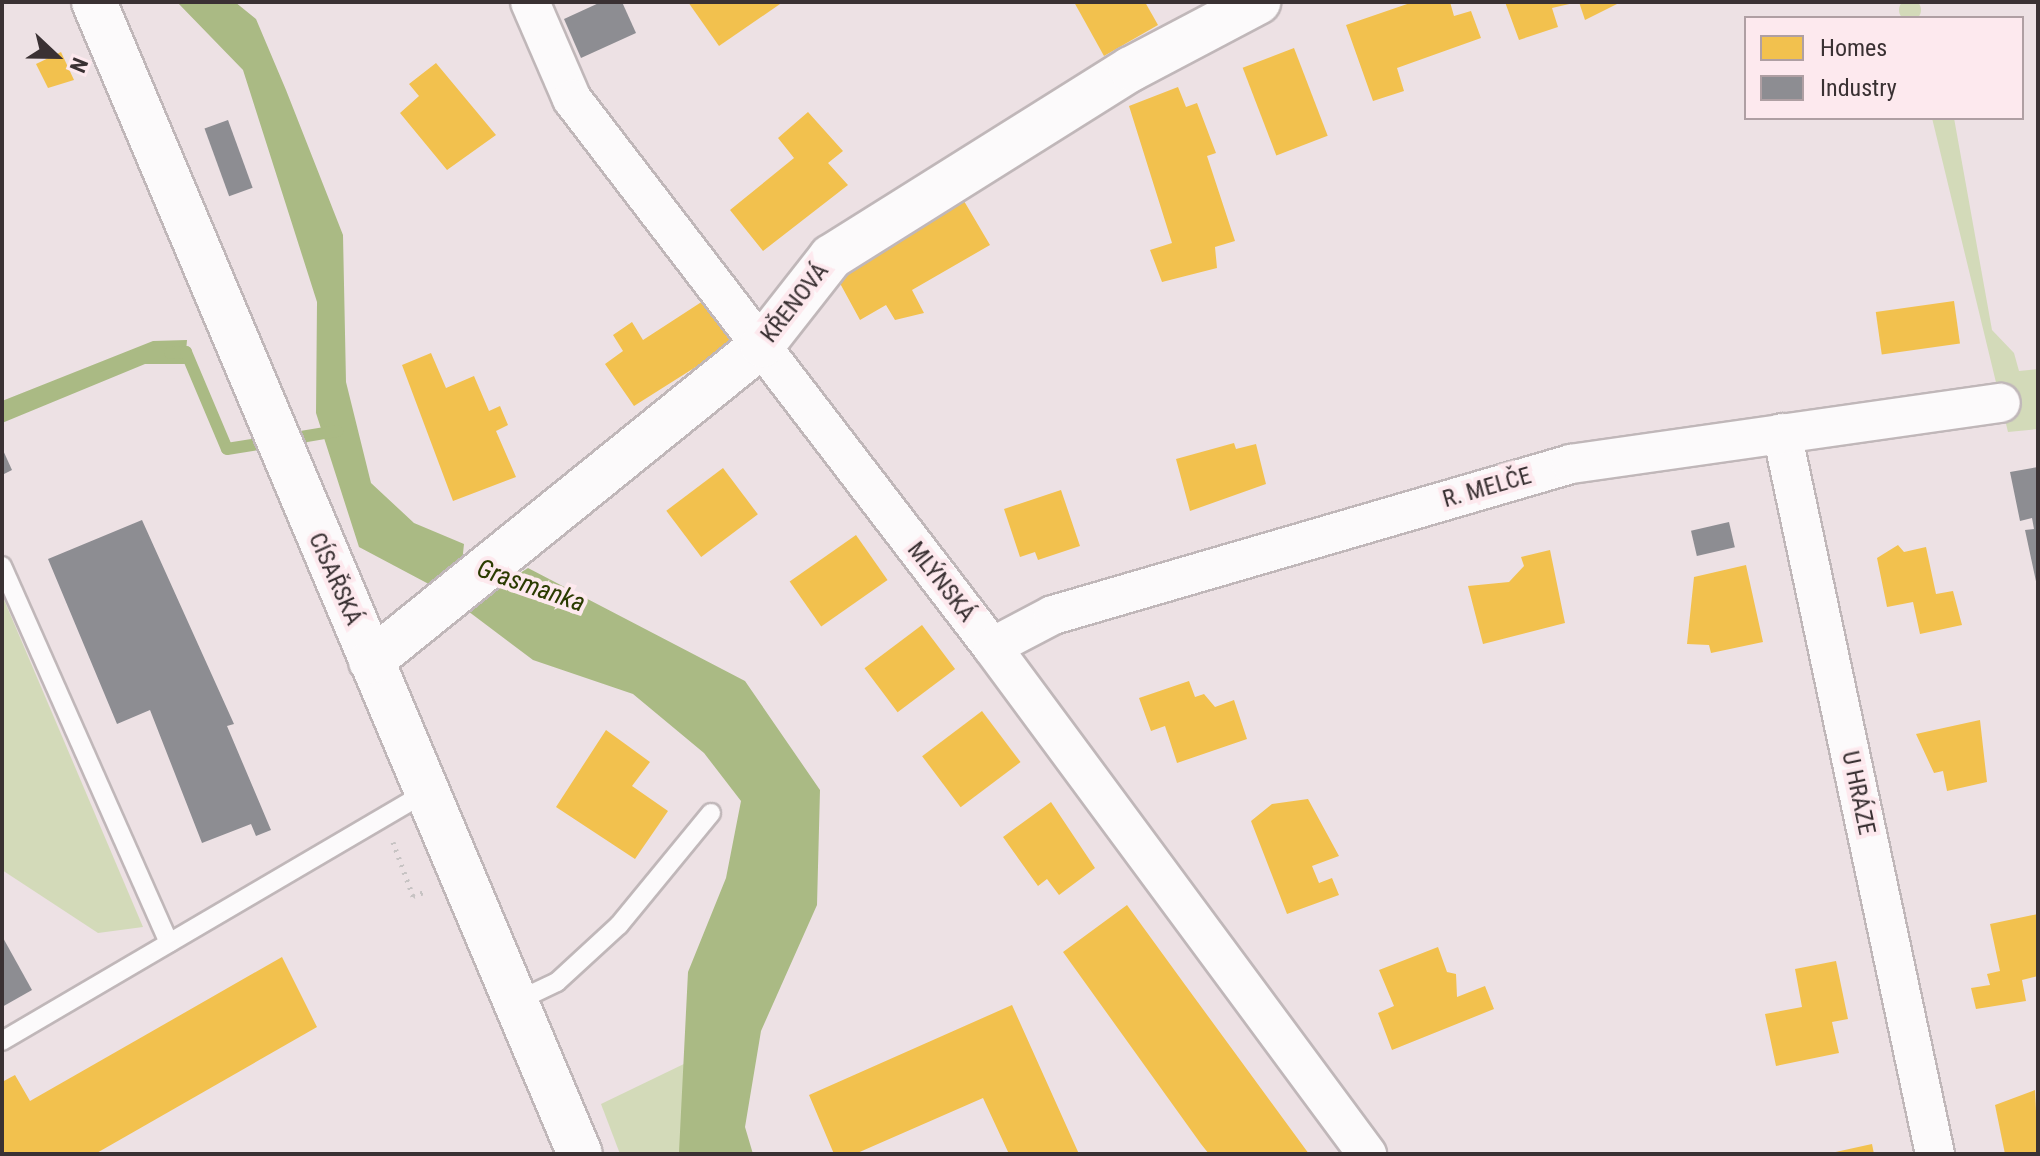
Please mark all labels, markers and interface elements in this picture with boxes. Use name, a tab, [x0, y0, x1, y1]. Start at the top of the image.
north arrow	[16, 16, 96, 96]
legend	[1744, 16, 2024, 120]
text: Homes	[1820, 34, 1887, 62]
text: N	[65, 54, 93, 76]
text: Industry	[1820, 74, 1897, 102]
street label: KŘENOVÁ	[755, 257, 835, 349]
street label: R. MELČE	[1439, 462, 1535, 514]
street label: CÍSAŘSKÁ	[302, 528, 368, 630]
street label: MLÝNSKÁ	[901, 536, 981, 628]
water label: Grasmanka	[473, 553, 589, 619]
street label: U HRÁZE	[1835, 748, 1881, 838]

